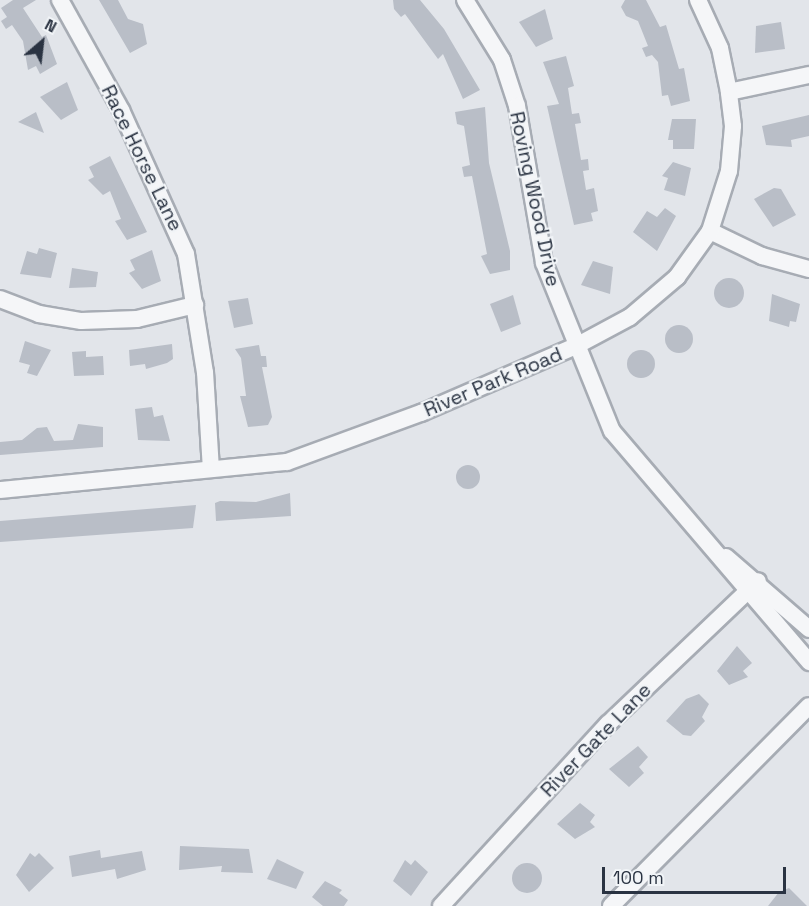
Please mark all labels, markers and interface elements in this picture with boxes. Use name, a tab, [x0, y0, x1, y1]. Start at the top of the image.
north arrow	[12, 12, 72, 72]
text: N	[41, 14, 60, 37]
street label: Race Horse Lane	[96, 81, 188, 235]
street label: Roving Wood Drive	[505, 109, 565, 289]
street label: River Park Road	[420, 342, 566, 422]
street label: River Gate Lane	[536, 678, 656, 802]
scale bar	[605, 855, 790, 893]
text: 100 m	[613, 866, 664, 889]

